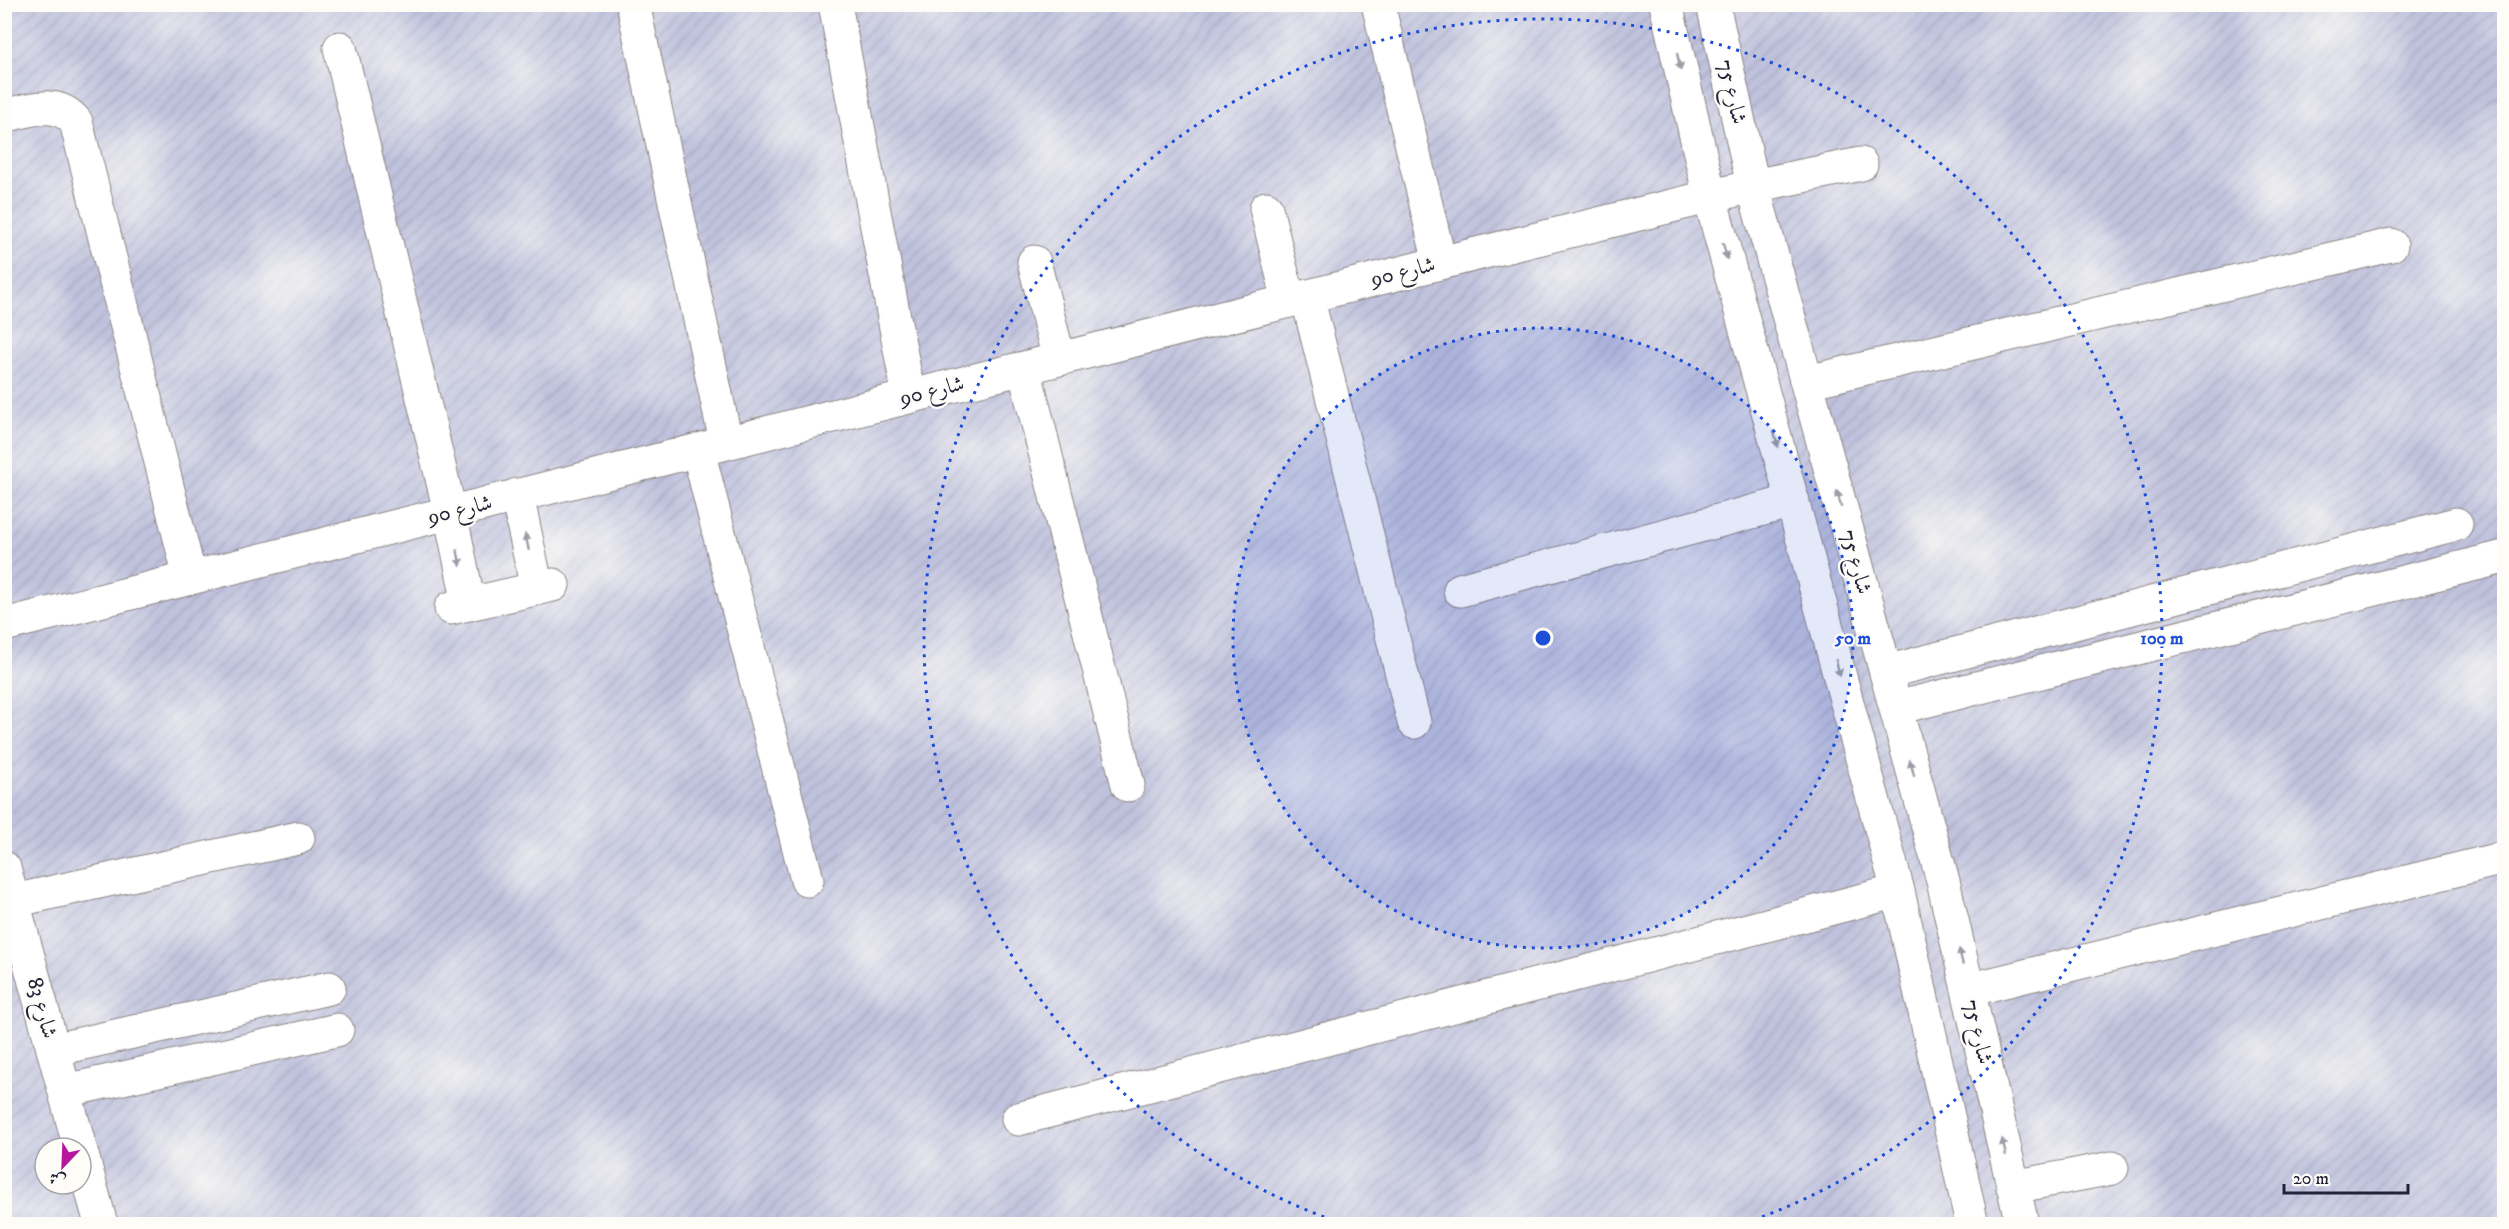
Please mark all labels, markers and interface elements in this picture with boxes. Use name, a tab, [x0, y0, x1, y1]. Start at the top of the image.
one-way arrow	[1675, 52, 1685, 71]
street label: شارع 75	[1708, 57, 1753, 128]
one-way arrow	[1721, 242, 1730, 260]
street label: شارع 90	[1367, 251, 1439, 297]
street label: شارع 90	[896, 370, 968, 416]
one-way arrow	[1772, 430, 1781, 448]
street label: شارع 90	[424, 489, 496, 535]
one-way arrow	[1834, 490, 1843, 508]
street label: شارع 75	[1831, 527, 1878, 598]
one-way arrow	[522, 532, 531, 551]
one-way arrow	[455, 549, 464, 568]
centre of rings	[1533, 628, 1553, 648]
text: 50 m	[1834, 628, 1871, 650]
text: 100 m	[2140, 628, 2184, 650]
one-way arrow	[1834, 659, 1843, 677]
one-way arrow	[1907, 759, 1916, 777]
one-way arrow	[1955, 948, 1965, 966]
street label: شارع 83	[17, 974, 63, 1043]
street label: شارع 75	[1954, 997, 1999, 1068]
north arrow	[33, 1136, 93, 1196]
one-way arrow	[1999, 1137, 2008, 1156]
scale bar	[2284, 1157, 2408, 1195]
text: ش	[46, 1167, 69, 1191]
text: 20 m	[2293, 1168, 2329, 1190]

